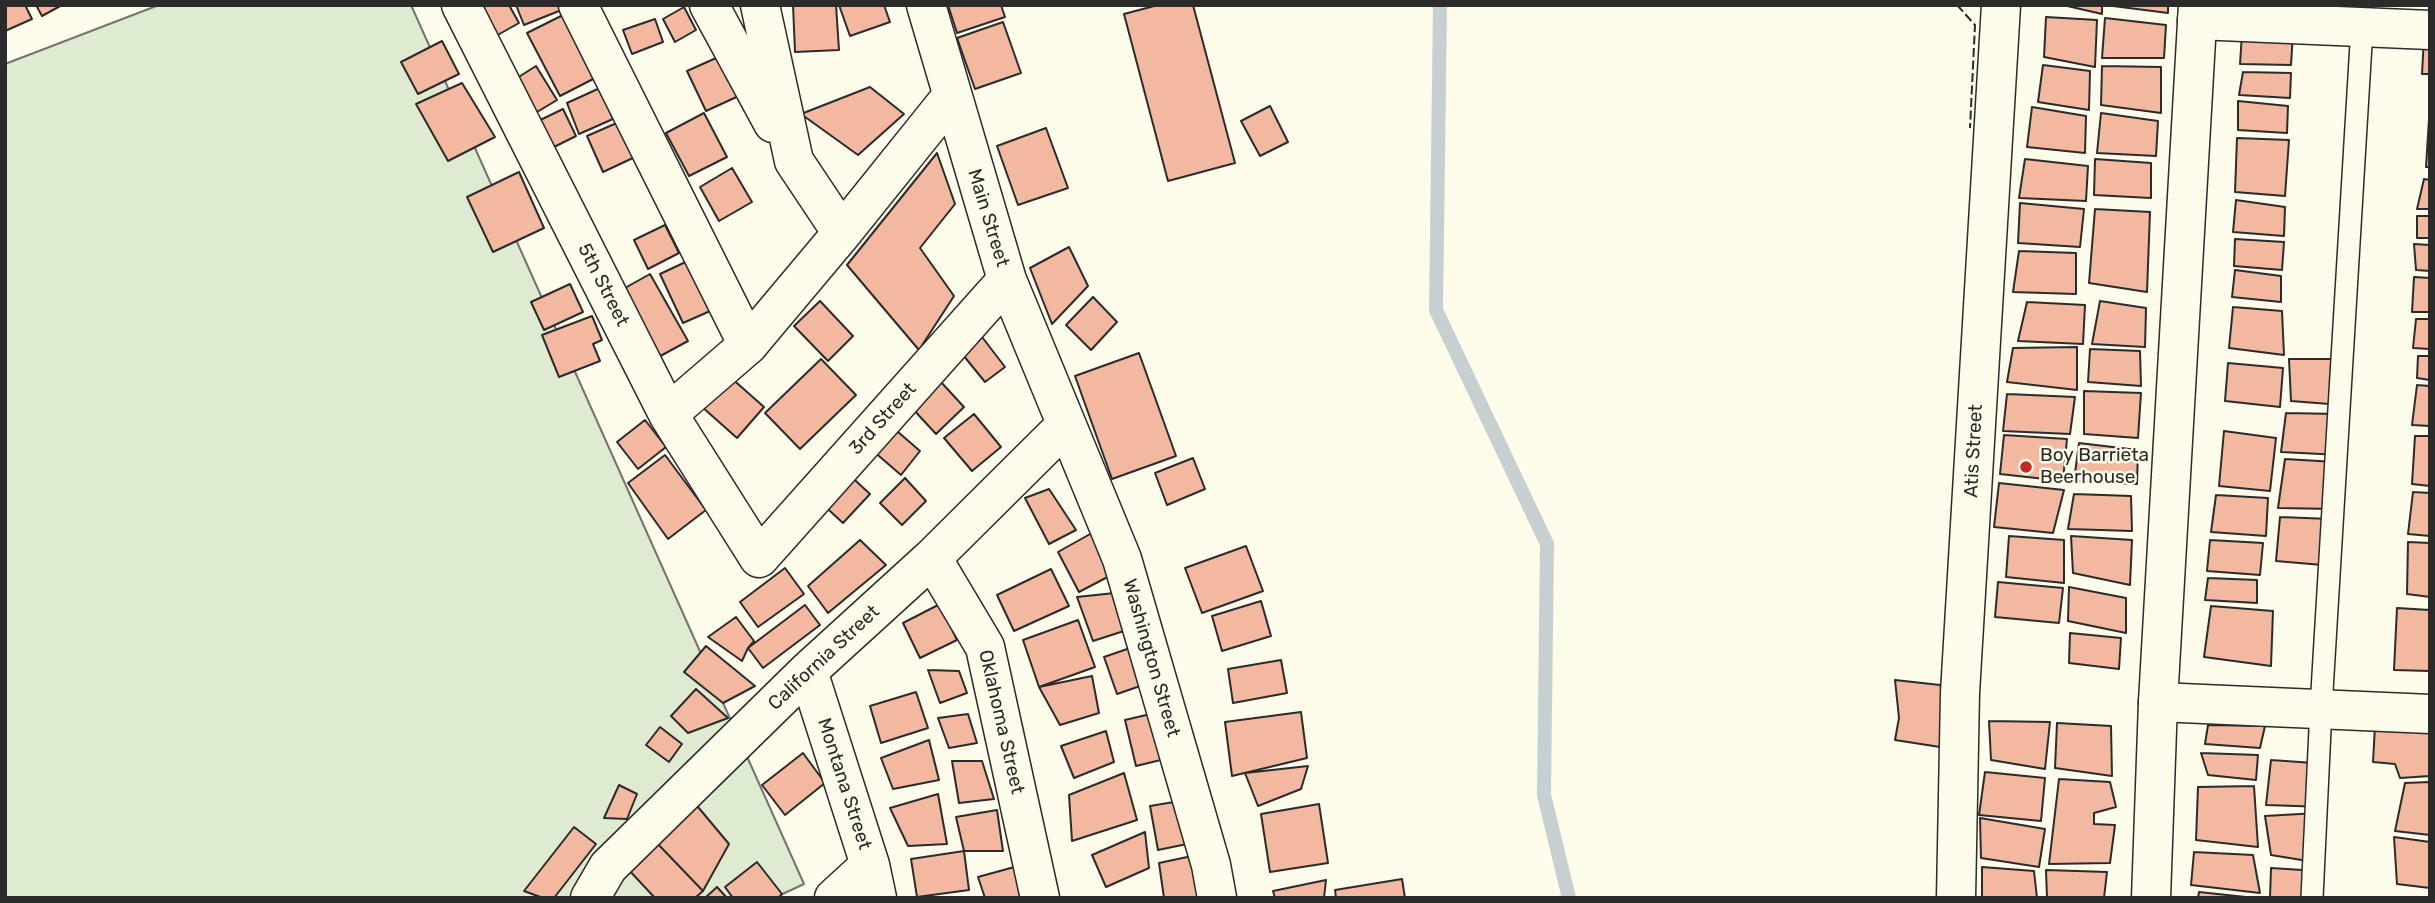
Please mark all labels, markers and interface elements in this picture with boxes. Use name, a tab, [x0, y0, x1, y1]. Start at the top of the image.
street label: Main Street	[962, 166, 1014, 270]
street label: 5th Street	[572, 240, 634, 330]
street label: 3rd Street	[845, 378, 921, 460]
street label: Atis Street	[1960, 404, 1988, 498]
place label: Boy Barrieta Beerhouse	[2040, 445, 2149, 489]
marker: Boy Barrieta Beerhouse	[2018, 459, 2034, 475]
street label: Washington Street	[1118, 576, 1184, 740]
street label: California Street	[764, 601, 884, 715]
street label: Oklahoma Street	[973, 648, 1029, 796]
street label: Montana Street	[812, 715, 876, 853]

